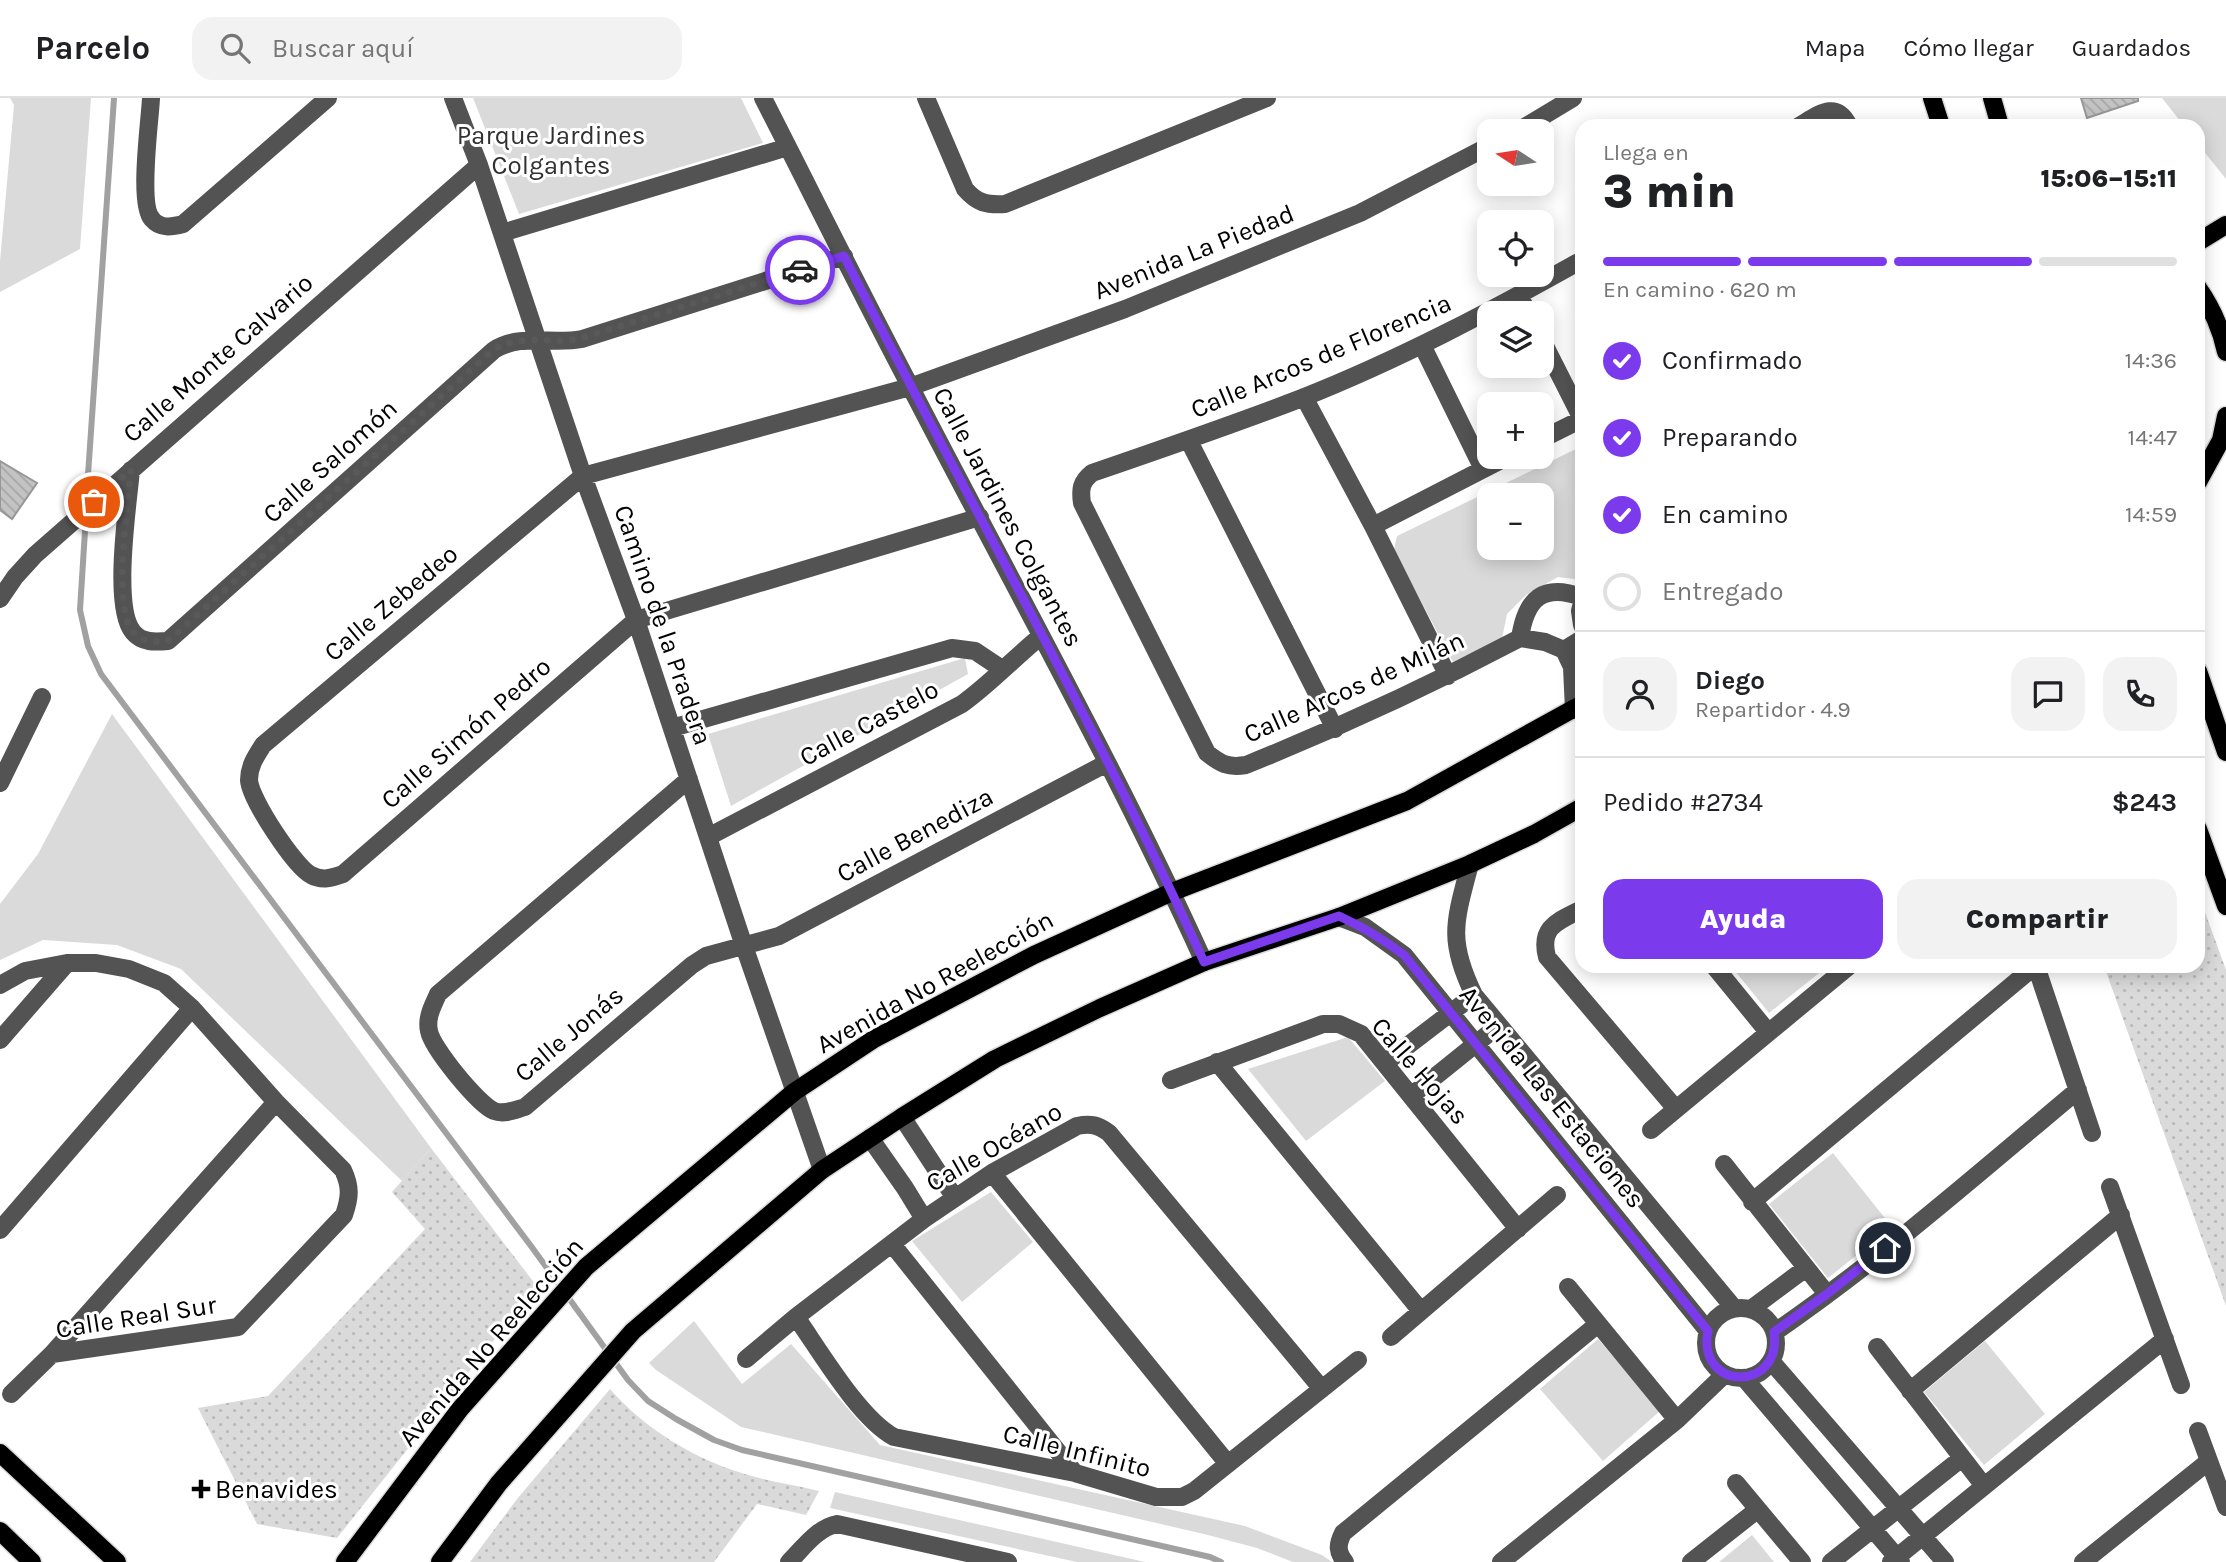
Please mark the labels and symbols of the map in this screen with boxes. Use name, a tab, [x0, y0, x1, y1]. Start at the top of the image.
north arrow	[1477, 119, 1554, 196]
park label: Parque Jardines Colgantes	[457, 120, 645, 181]
street label: Avenida La Piedad	[1089, 198, 1299, 306]
courier	[765, 235, 835, 305]
street label: Calle Monte Calvario	[117, 267, 319, 449]
street label: Calle Arcos de Florencia	[1186, 287, 1456, 425]
street label: Calle Jardines Colgantes	[926, 382, 1090, 652]
street label: Calle Salomón	[256, 393, 404, 529]
pin	[64, 472, 124, 532]
street label: Camino de la Pradera	[607, 501, 719, 749]
street label: Calle Zebedeo	[318, 538, 464, 668]
street label: Calle Arcos de Milán	[1239, 624, 1469, 750]
street label: Calle Simón Pedro	[375, 651, 557, 815]
street label: Calle Castelo	[794, 673, 944, 773]
street label: Calle Benediza	[831, 781, 999, 889]
street label: Avenida No Reelección	[811, 904, 1059, 1060]
street label: Calle Jonás	[508, 979, 630, 1089]
street label: Avenida Las Estaciones	[1453, 980, 1651, 1214]
street label: Calle Hojas	[1365, 1011, 1475, 1131]
street label: Calle Océano	[920, 1096, 1068, 1198]
pin	[1855, 1218, 1915, 1278]
street label: Avenida No Reelección	[392, 1231, 590, 1453]
street label: Calle Real Sur	[53, 1289, 219, 1345]
street label: Calle Infinito	[1000, 1418, 1154, 1484]
place label: Benavides	[215, 1474, 338, 1505]
marker: Benavides	[193, 1481, 209, 1497]

